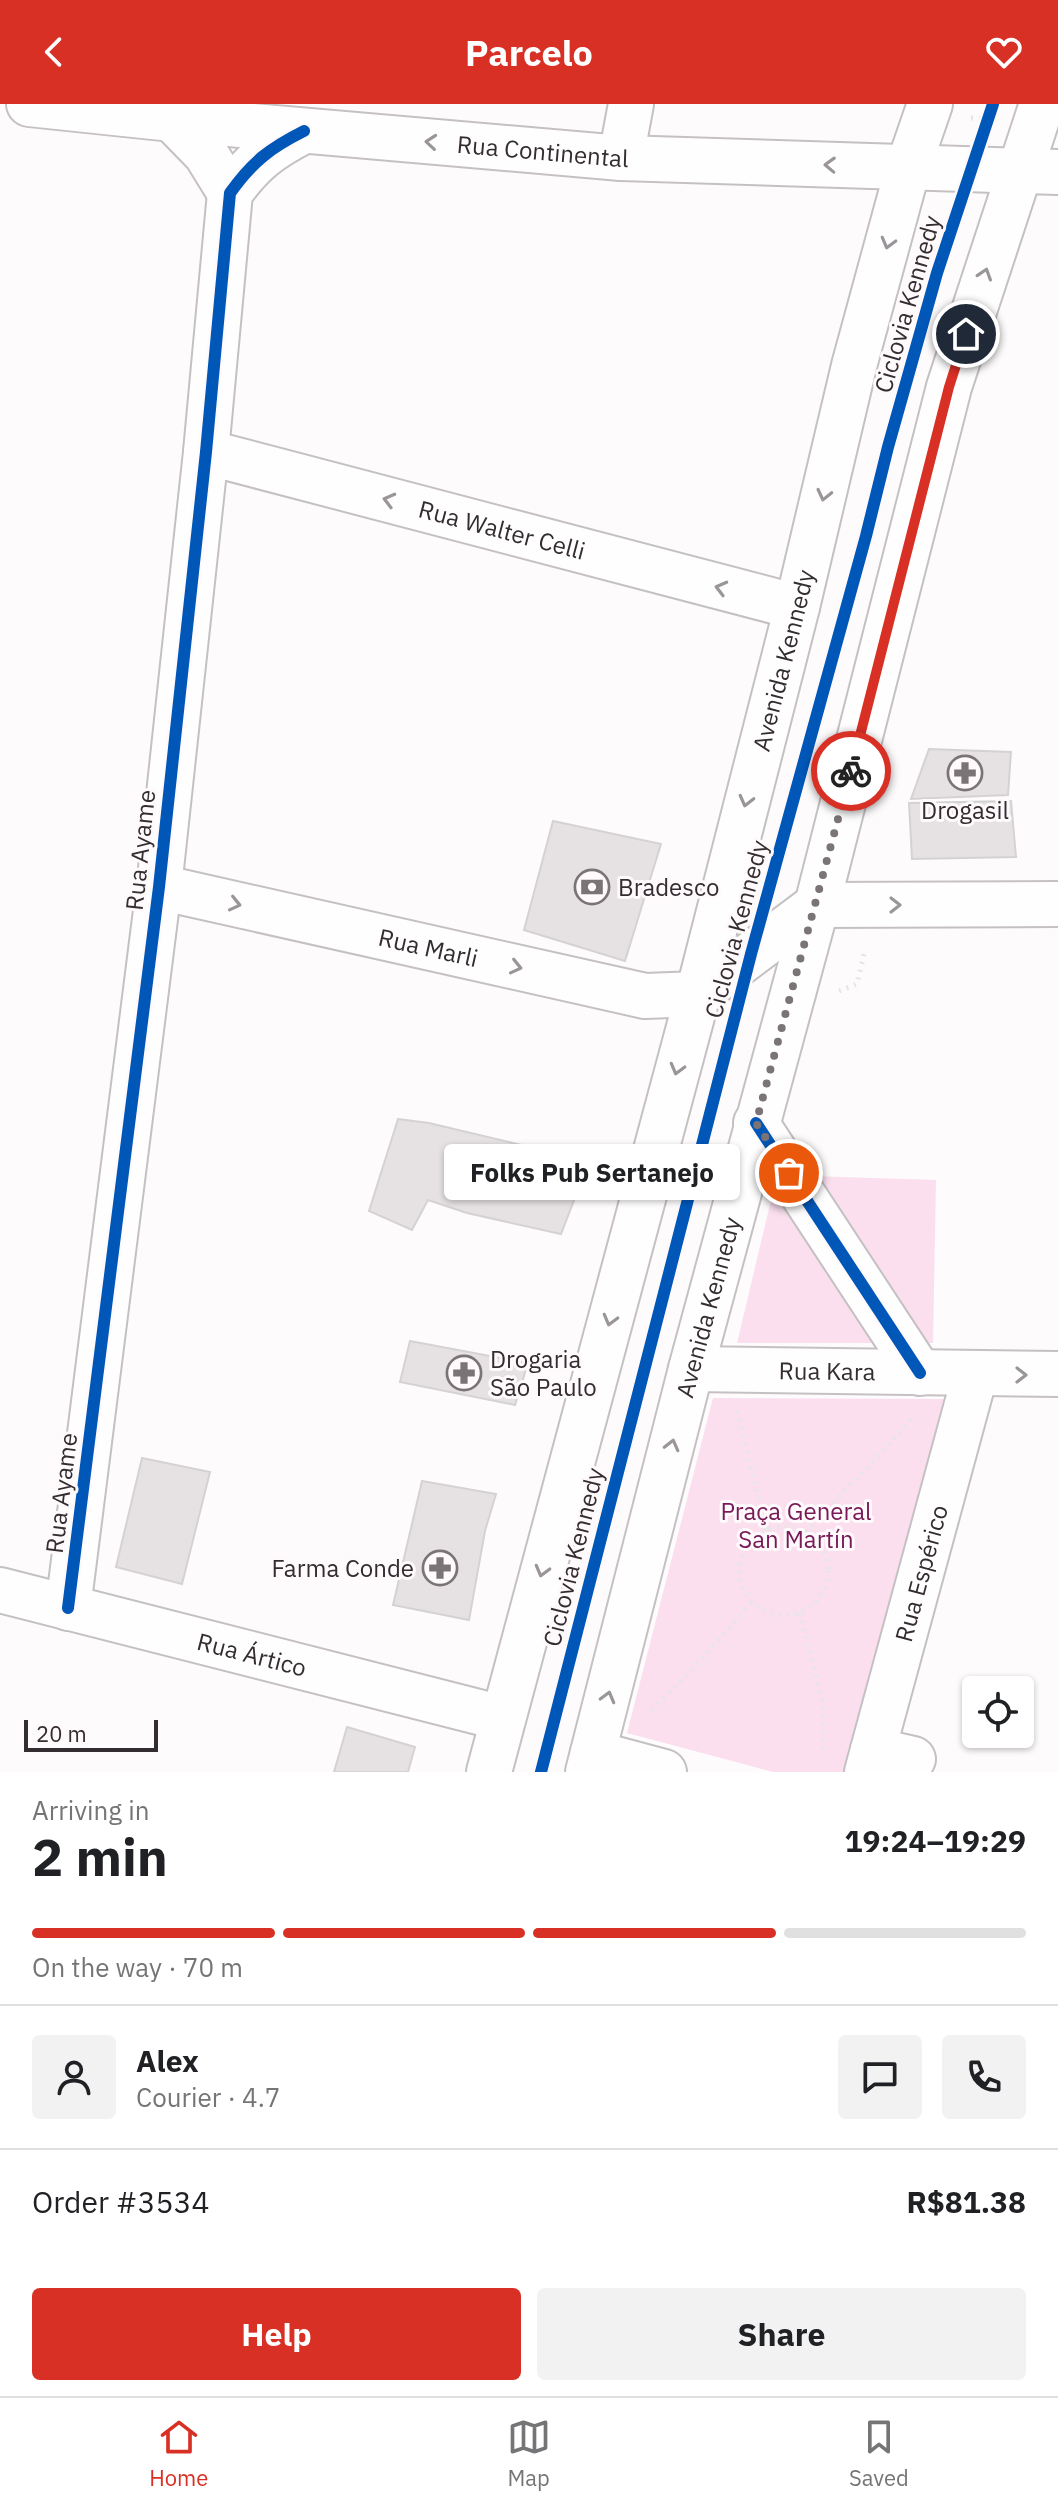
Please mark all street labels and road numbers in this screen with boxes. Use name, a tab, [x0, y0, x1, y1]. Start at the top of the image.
street label: Rua Continental	[456, 128, 629, 174]
street label: Ciclovia Kennedy	[866, 212, 948, 396]
street label: Rua Walter Celli	[415, 492, 589, 567]
street label: Avenida Kennedy	[745, 566, 821, 754]
street label: Rua Ayame	[118, 788, 162, 912]
street label: Ciclovia Kennedy	[697, 836, 775, 1022]
street label: Rua Marli	[375, 921, 481, 974]
street label: Avenida Kennedy	[668, 1213, 748, 1401]
street label: Rua Kara	[778, 1354, 876, 1388]
street label: Rua Ayame	[38, 1431, 84, 1555]
street label: Ciclovia Kennedy	[535, 1464, 611, 1650]
street label: Rua Espérico	[887, 1501, 955, 1645]
street label: Rua Ártico	[194, 1625, 310, 1684]

